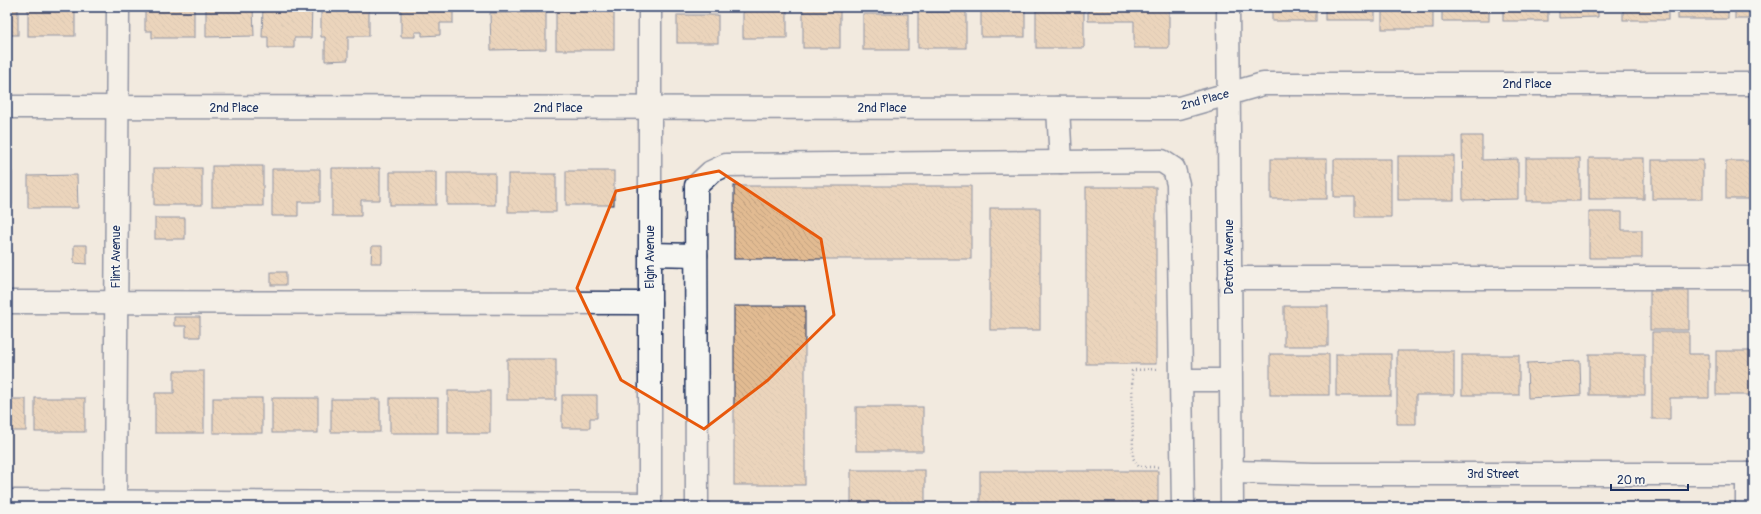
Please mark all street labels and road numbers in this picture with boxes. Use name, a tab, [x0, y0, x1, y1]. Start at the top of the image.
street label: 2nd Place	[1502, 77, 1552, 92]
street label: 2nd Place	[1179, 86, 1231, 114]
street label: 2nd Place	[209, 101, 259, 116]
street label: 2nd Place	[533, 101, 583, 116]
street label: 2nd Place	[857, 101, 907, 116]
street label: Detroit Avenue	[1222, 219, 1237, 295]
street label: Flint Avenue	[109, 225, 124, 289]
street label: Elgin Avenue	[643, 225, 658, 289]
street label: 3rd Street	[1467, 467, 1519, 482]

